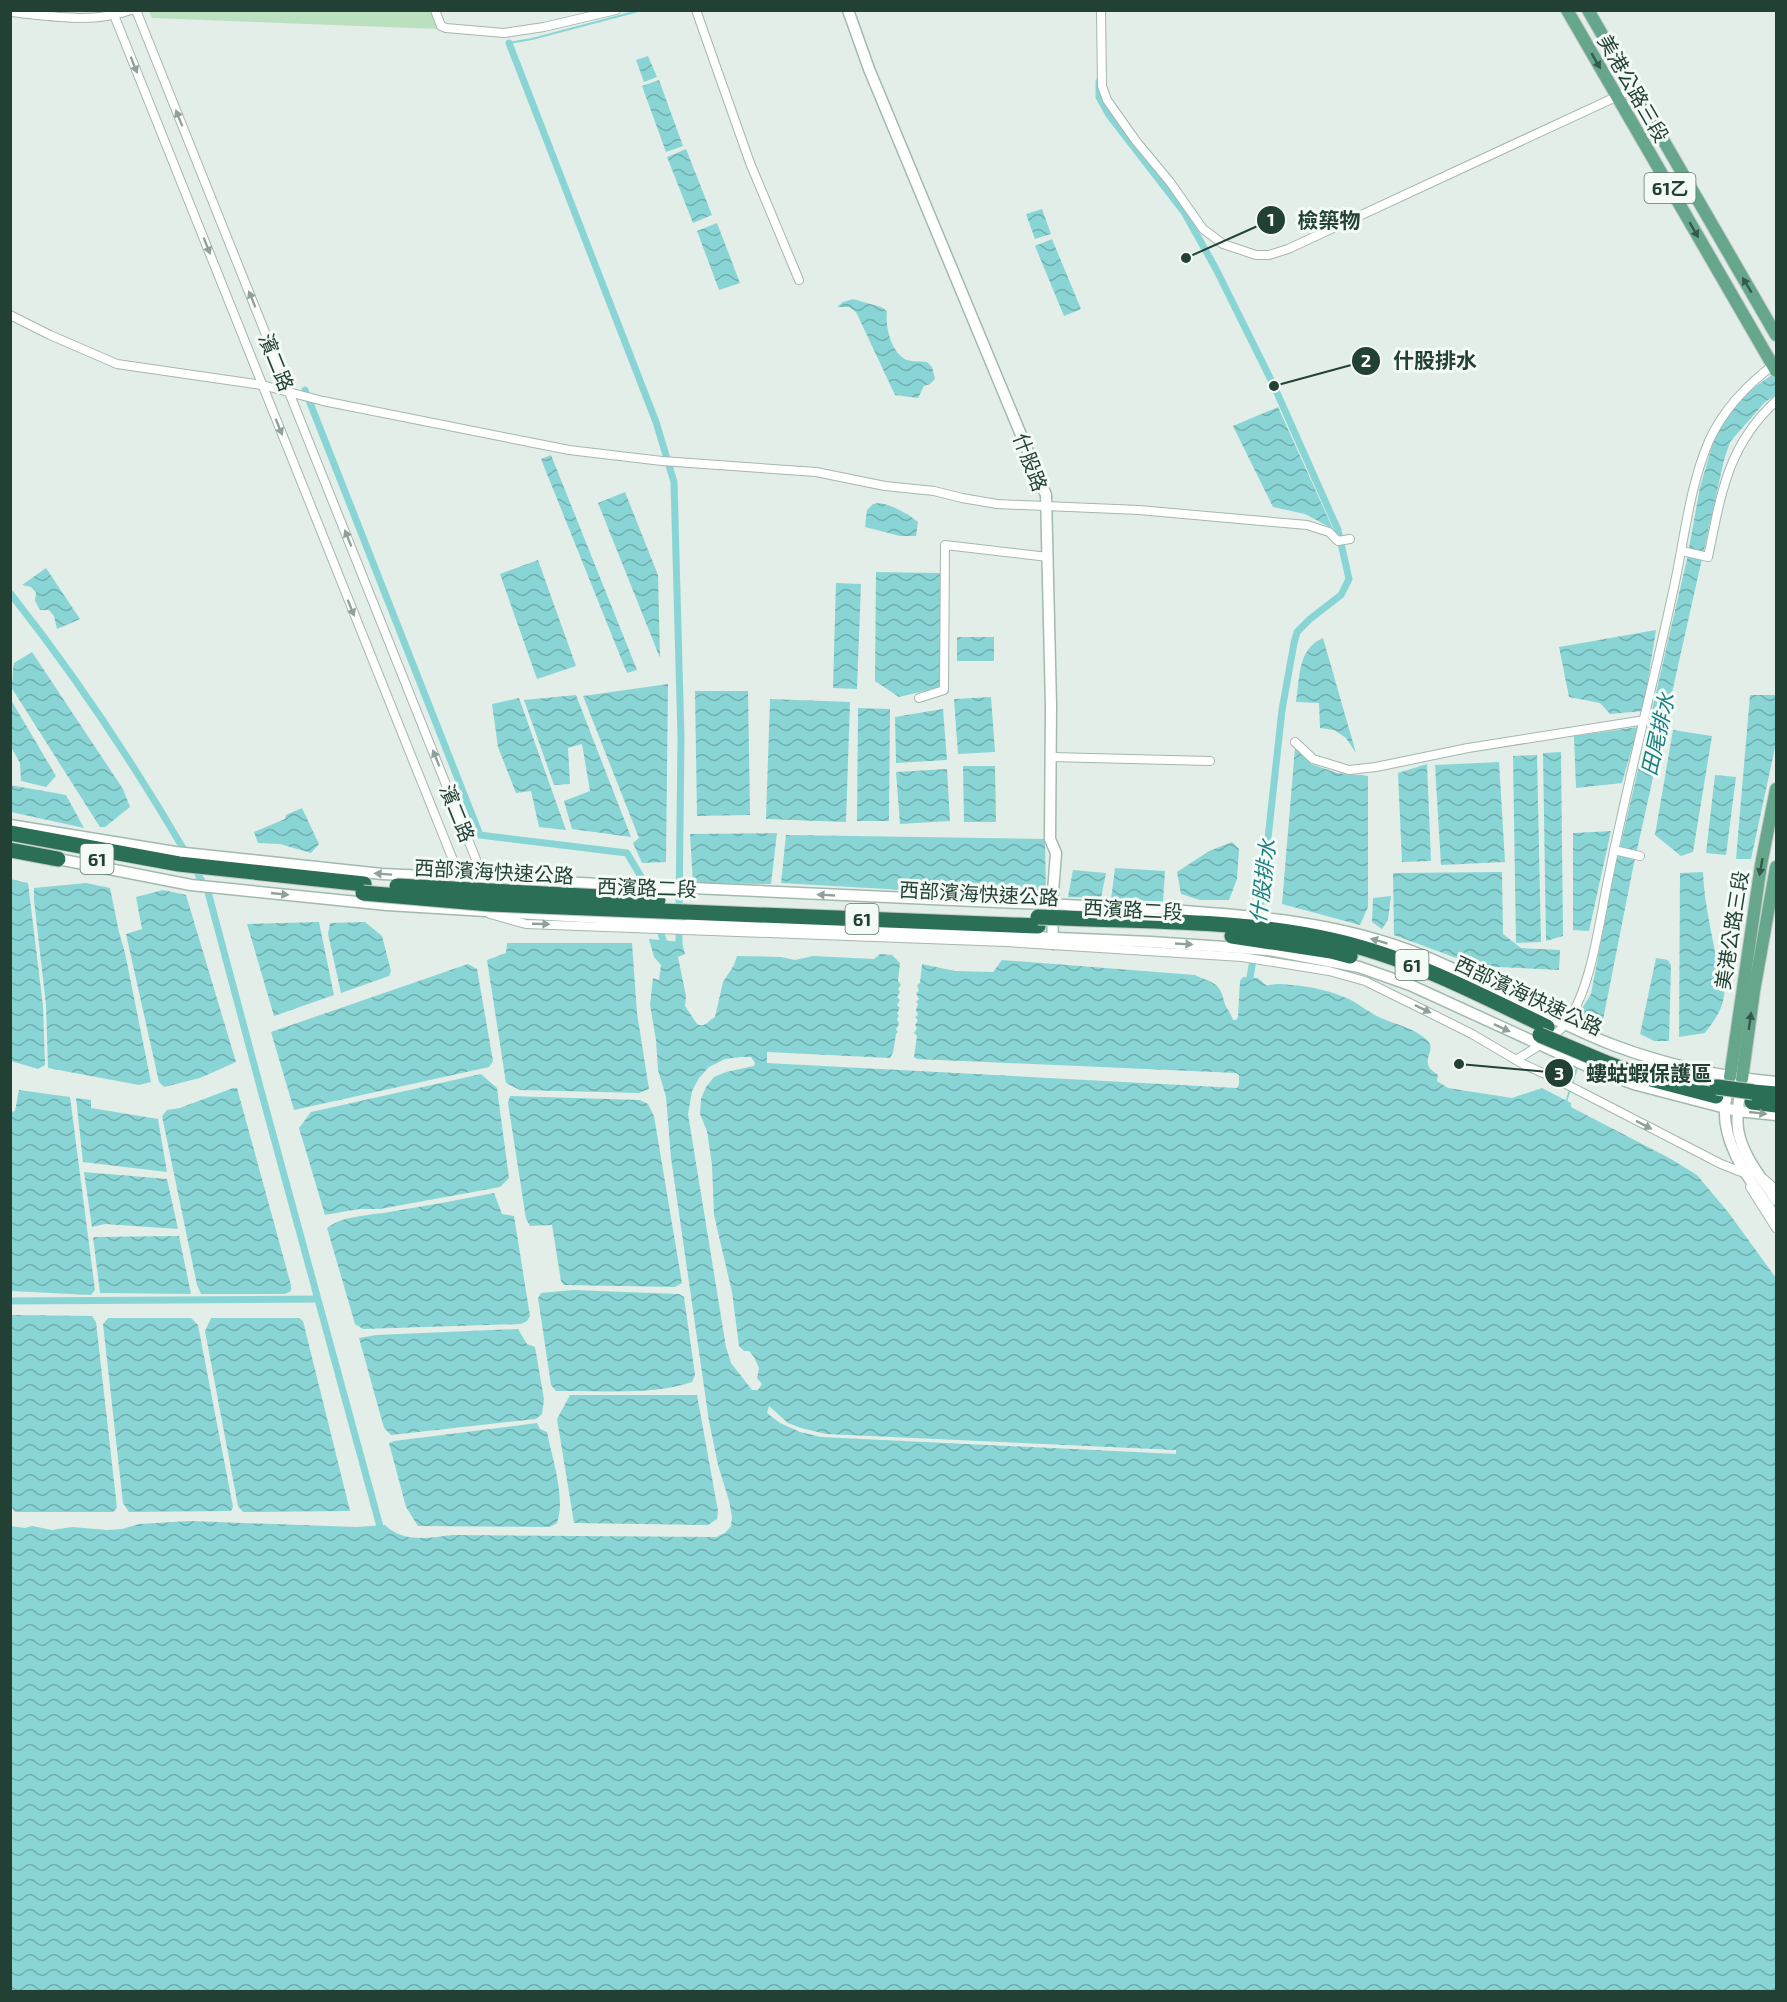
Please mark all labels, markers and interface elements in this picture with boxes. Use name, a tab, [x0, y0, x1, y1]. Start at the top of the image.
street label: 美港公路三段	[1594, 30, 1674, 146]
one-way arrow	[1591, 53, 1601, 70]
one-way arrow	[130, 56, 139, 74]
one-way arrow	[174, 108, 184, 126]
road number: 61乙	[1644, 173, 1696, 203]
callout: 檢築物	[1256, 201, 1373, 240]
text: 檢築物	[1298, 207, 1361, 232]
text: 1	[1267, 208, 1275, 230]
one-way arrow	[1689, 222, 1700, 238]
one-way arrow	[203, 237, 212, 255]
one-way arrow	[1741, 277, 1752, 293]
one-way arrow	[247, 289, 257, 307]
street label: 濱二路	[255, 330, 299, 394]
callout: 什股排水	[1351, 341, 1489, 380]
text: 什股排水	[1393, 347, 1477, 372]
text: 2	[1361, 349, 1371, 371]
one-way arrow	[275, 418, 284, 436]
street label: 什股路	[1009, 430, 1053, 494]
one-way arrow	[343, 529, 352, 547]
one-way arrow	[347, 599, 356, 617]
water label: 田尾排水	[1635, 689, 1679, 778]
one-way arrow	[431, 749, 440, 767]
street label: 濱二路	[436, 781, 480, 845]
water label: 什股排水	[1244, 837, 1280, 924]
road number: 61	[80, 844, 114, 874]
street label: 西部濱海快速公路	[413, 855, 575, 887]
one-way arrow	[1756, 858, 1765, 877]
one-way arrow	[373, 869, 392, 879]
street label: 美港公路三段	[1710, 869, 1752, 991]
street label: 西濱路二段	[597, 873, 697, 901]
street label: 西部濱海快速公路	[898, 877, 1060, 909]
one-way arrow	[271, 889, 290, 899]
one-way arrow	[817, 890, 836, 899]
street label: 西濱路二段	[1082, 894, 1184, 924]
road number: 61	[846, 904, 878, 934]
one-way arrow	[531, 920, 550, 929]
one-way arrow	[1370, 936, 1388, 945]
one-way arrow	[1174, 939, 1193, 948]
road number: 61	[1396, 950, 1428, 980]
street label: 西部濱海快速公路	[1451, 950, 1607, 1040]
one-way arrow	[1415, 1005, 1432, 1014]
one-way arrow	[1746, 1011, 1755, 1030]
one-way arrow	[1494, 1023, 1511, 1032]
callout: 螻蛄蝦保護區	[1544, 1054, 1724, 1093]
text: 螻蛄蝦保護區	[1586, 1060, 1712, 1085]
text: 3	[1554, 1062, 1564, 1084]
one-way arrow	[1748, 1108, 1767, 1118]
one-way arrow	[1636, 1120, 1653, 1130]

